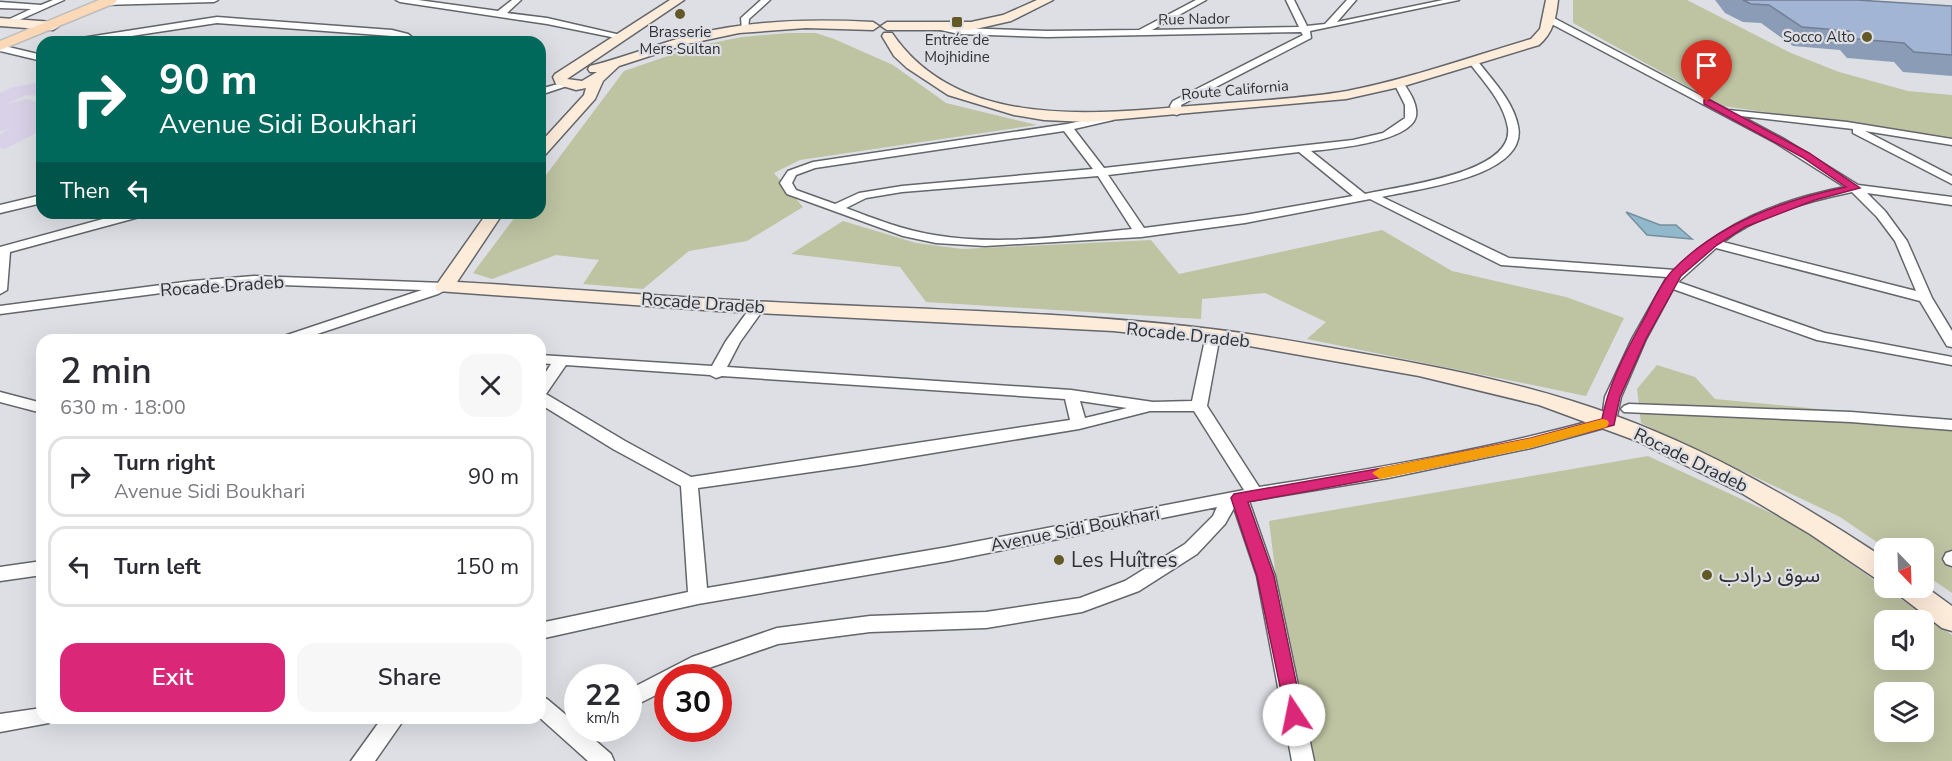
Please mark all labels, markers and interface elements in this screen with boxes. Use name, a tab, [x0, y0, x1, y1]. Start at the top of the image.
marker: Brasserie Mers Sultan	[673, 7, 687, 21]
street label: Rue Nador	[1158, 8, 1231, 30]
marker: Entrée de Mojhidine	[950, 15, 964, 29]
place label: Brasserie Mers Sultan	[640, 22, 720, 59]
place label: Socco Alto	[1783, 27, 1855, 47]
place label: Entrée de Mojhidine	[924, 30, 990, 67]
marker: Socco Alto	[1860, 30, 1874, 44]
pin	[1681, 40, 1732, 102]
icon: arrive	[1690, 49, 1723, 82]
text: 90 m	[159, 52, 258, 109]
icon: right	[60, 60, 138, 138]
street label: Route California	[1180, 75, 1290, 105]
text: Avenue Sidi Boukhari	[159, 106, 417, 143]
icon: left	[122, 174, 155, 207]
text: Then	[60, 176, 110, 206]
street label: Rocade Dradeb	[159, 270, 285, 302]
street label: Rocade Dradeb	[640, 287, 766, 319]
street label: Rocade Dradeb	[1125, 317, 1251, 353]
text: 2 min	[60, 347, 152, 396]
button: close	[459, 354, 522, 417]
text: 630 m · 18:00	[60, 394, 186, 421]
street label: Rocade Dradeb	[1630, 422, 1752, 498]
text: Turn right	[114, 448, 215, 478]
icon: right	[63, 460, 96, 493]
text: 90 m	[468, 462, 519, 492]
text: Avenue Sidi Boukhari	[114, 478, 305, 505]
street label: Avenue Sidi Boukhari	[988, 501, 1162, 557]
north arrow	[1874, 538, 1934, 598]
map controls	[1874, 538, 1934, 742]
place label: Les Huîtres	[1071, 546, 1178, 574]
icon: left	[63, 550, 96, 583]
text: Turn left	[114, 552, 201, 582]
text: 150 m	[455, 552, 519, 582]
marker: Les Huîtres	[1052, 553, 1066, 567]
place label: سوق درادب	[1719, 561, 1820, 589]
marker: سوق درادب	[1700, 568, 1714, 582]
button: sound	[1874, 610, 1934, 670]
button: Exit	[60, 643, 285, 712]
button: Share	[297, 643, 522, 712]
speed limit sign: 30	[654, 664, 732, 742]
text: 22	[585, 675, 621, 716]
button: layers	[1874, 682, 1934, 742]
position arrow	[1262, 683, 1326, 747]
text: km/h	[586, 708, 620, 728]

